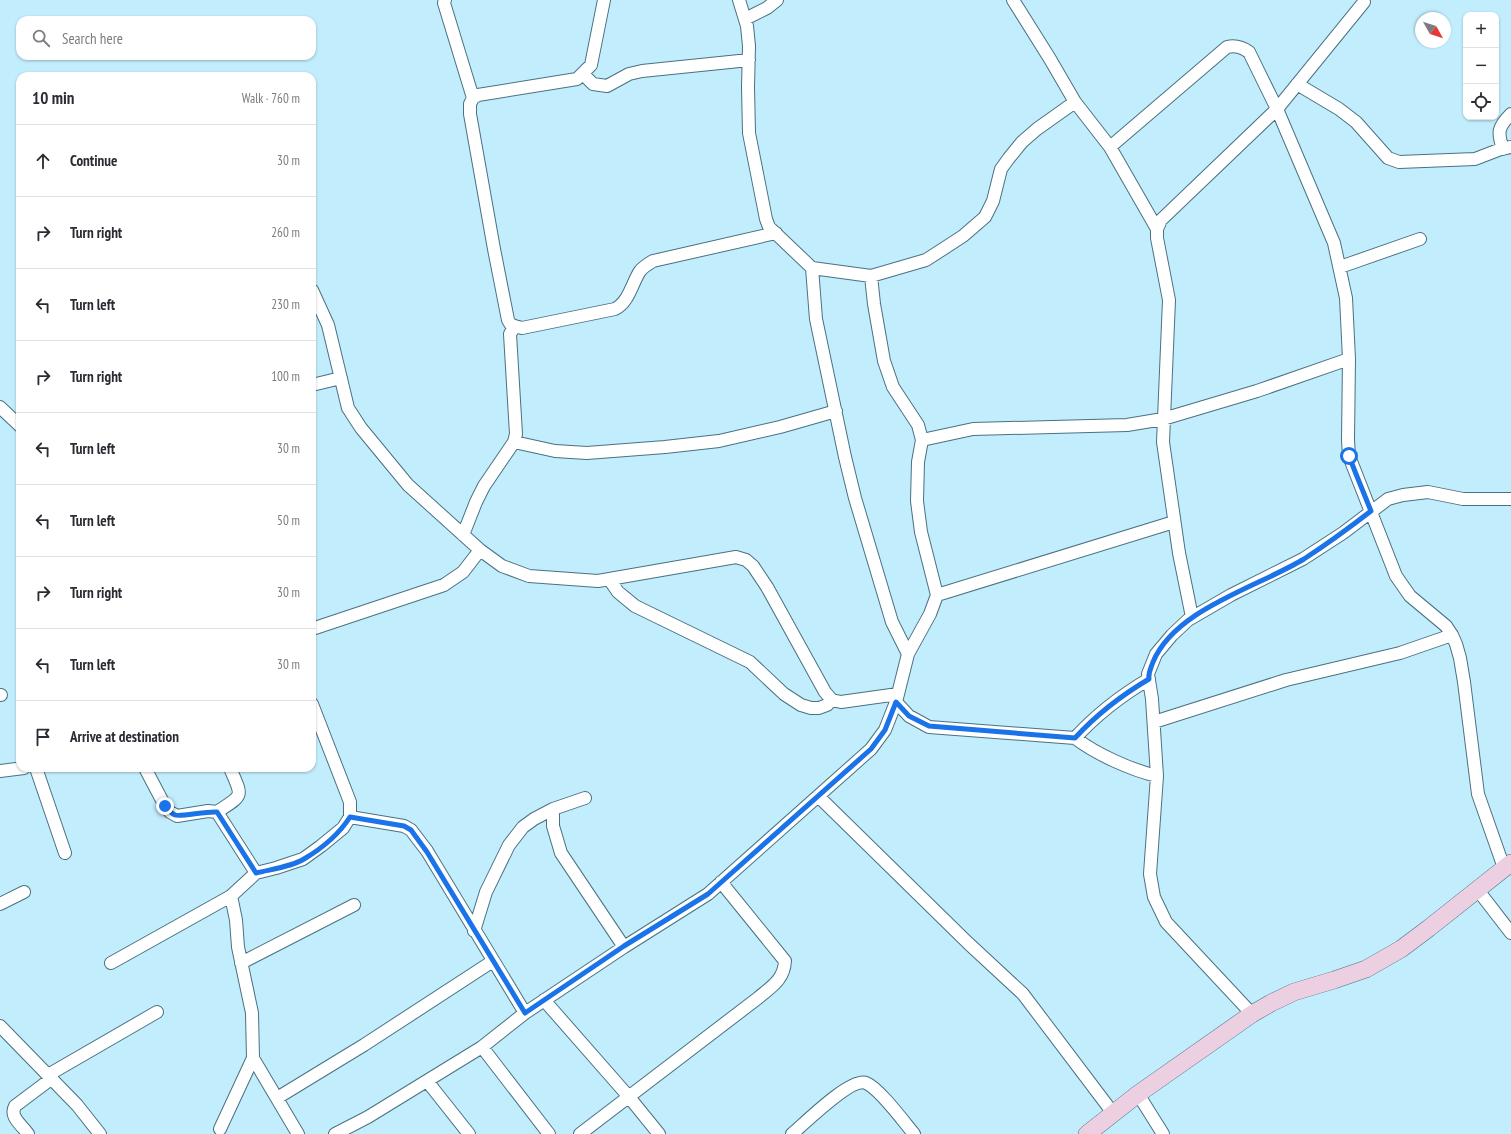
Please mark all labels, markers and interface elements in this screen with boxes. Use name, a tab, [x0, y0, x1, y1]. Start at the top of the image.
north arrow	[1415, 12, 1451, 48]
map controls	[1463, 12, 1499, 120]
button: +	[1463, 12, 1499, 48]
search box	[16, 16, 316, 60]
icon: search	[30, 27, 52, 49]
text: Search here	[62, 29, 123, 48]
button: −	[1463, 48, 1499, 84]
button: locate	[1463, 84, 1499, 120]
text: 10 min	[32, 87, 74, 109]
text: Walk · 760 m	[242, 90, 300, 107]
icon: ahead	[32, 150, 54, 172]
text: Continue	[70, 151, 117, 170]
text: 30 m	[277, 152, 300, 169]
icon: right	[32, 222, 54, 244]
text: Turn right	[70, 223, 122, 242]
text: 260 m	[271, 224, 300, 241]
icon: left	[32, 294, 54, 316]
text: Turn left	[70, 295, 115, 314]
text: 230 m	[271, 296, 300, 313]
icon: right	[32, 366, 54, 388]
text: Turn right	[70, 367, 122, 386]
text: 100 m	[271, 368, 300, 385]
icon: left	[32, 438, 54, 460]
text: Turn left	[70, 439, 115, 458]
text: 30 m	[277, 440, 300, 457]
route start	[1340, 447, 1358, 465]
icon: left	[32, 510, 54, 532]
text: Turn left	[70, 511, 115, 530]
text: 50 m	[277, 512, 300, 529]
icon: right	[32, 582, 54, 604]
text: Turn right	[70, 583, 122, 602]
text: 30 m	[277, 584, 300, 601]
icon: left	[32, 654, 54, 676]
text: Turn left	[70, 655, 115, 674]
text: 30 m	[277, 656, 300, 673]
icon: arrive	[32, 726, 54, 748]
text: Arrive at destination	[70, 727, 179, 746]
route end	[156, 797, 174, 815]

